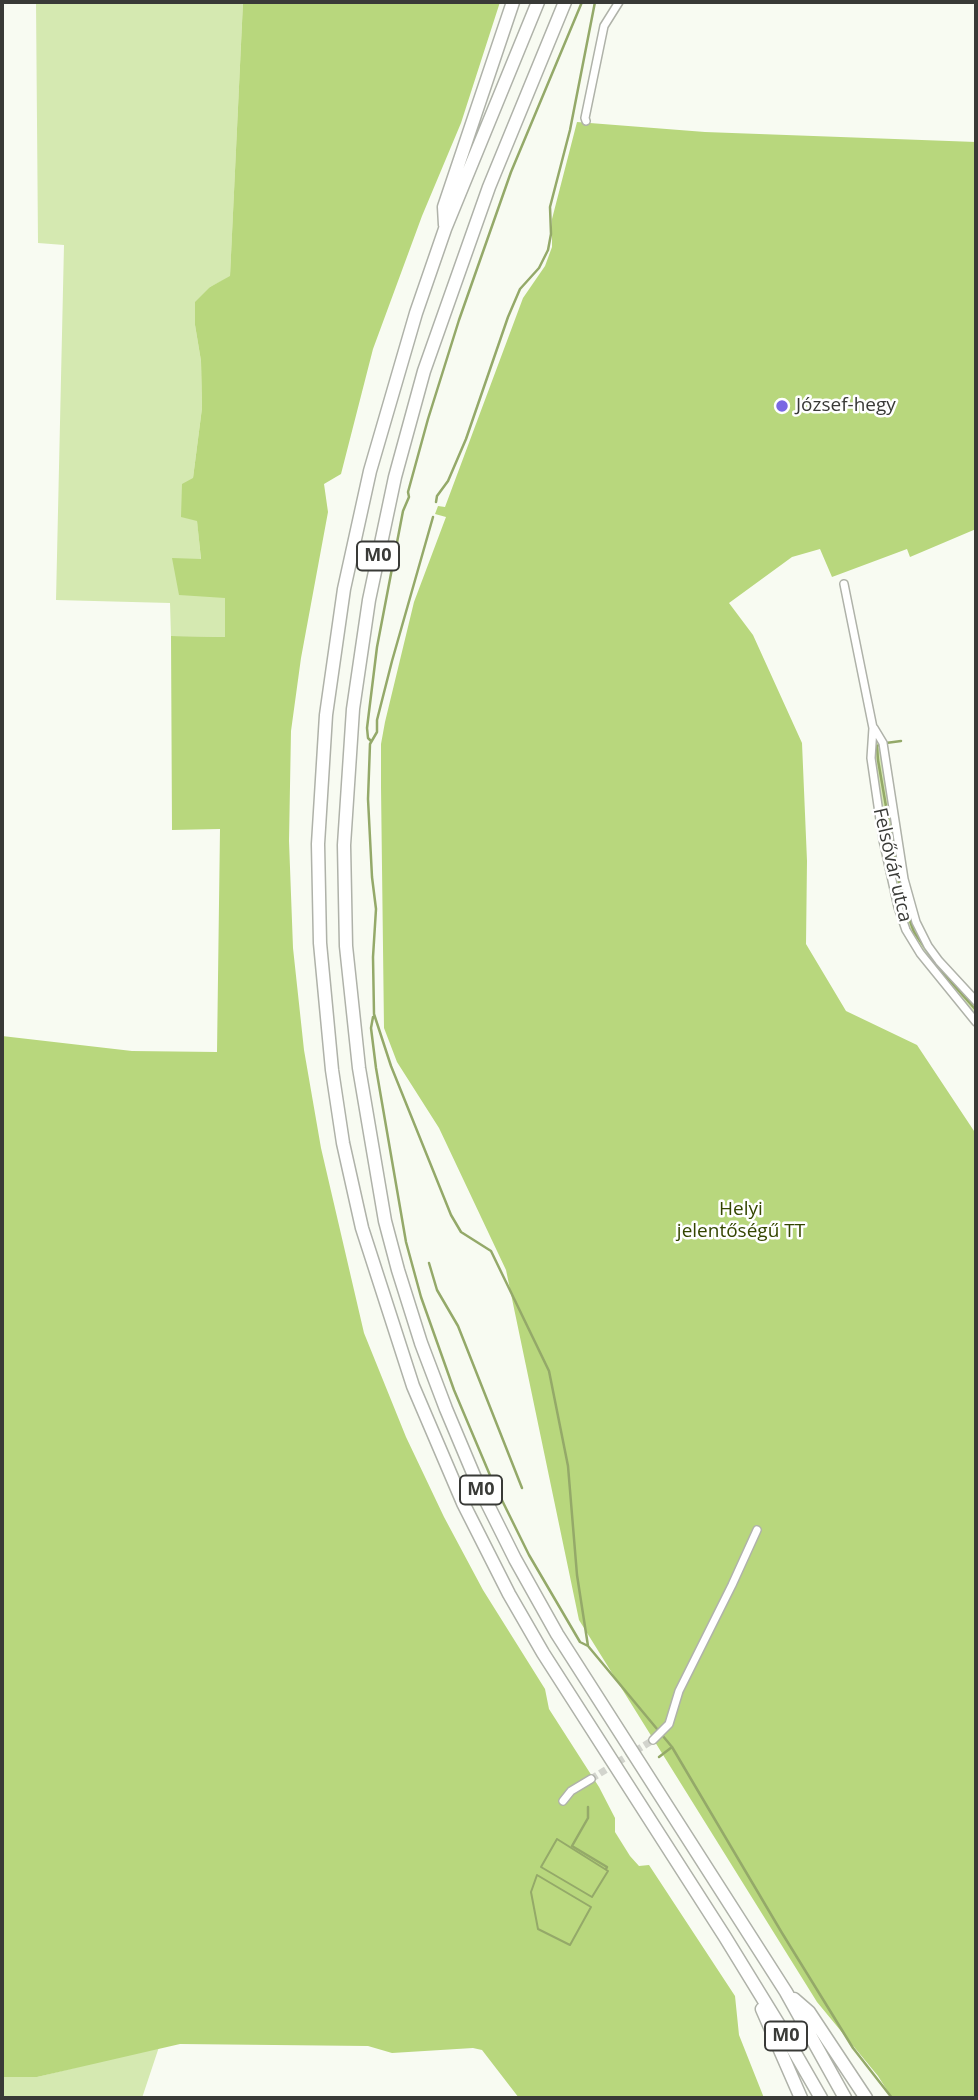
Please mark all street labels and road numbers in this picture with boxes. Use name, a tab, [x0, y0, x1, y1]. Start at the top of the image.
road number: M0	[357, 542, 399, 570]
street label: Felsővár utca	[868, 806, 916, 924]
road number: M0	[460, 1476, 502, 1504]
road number: M0	[765, 2022, 807, 2050]

